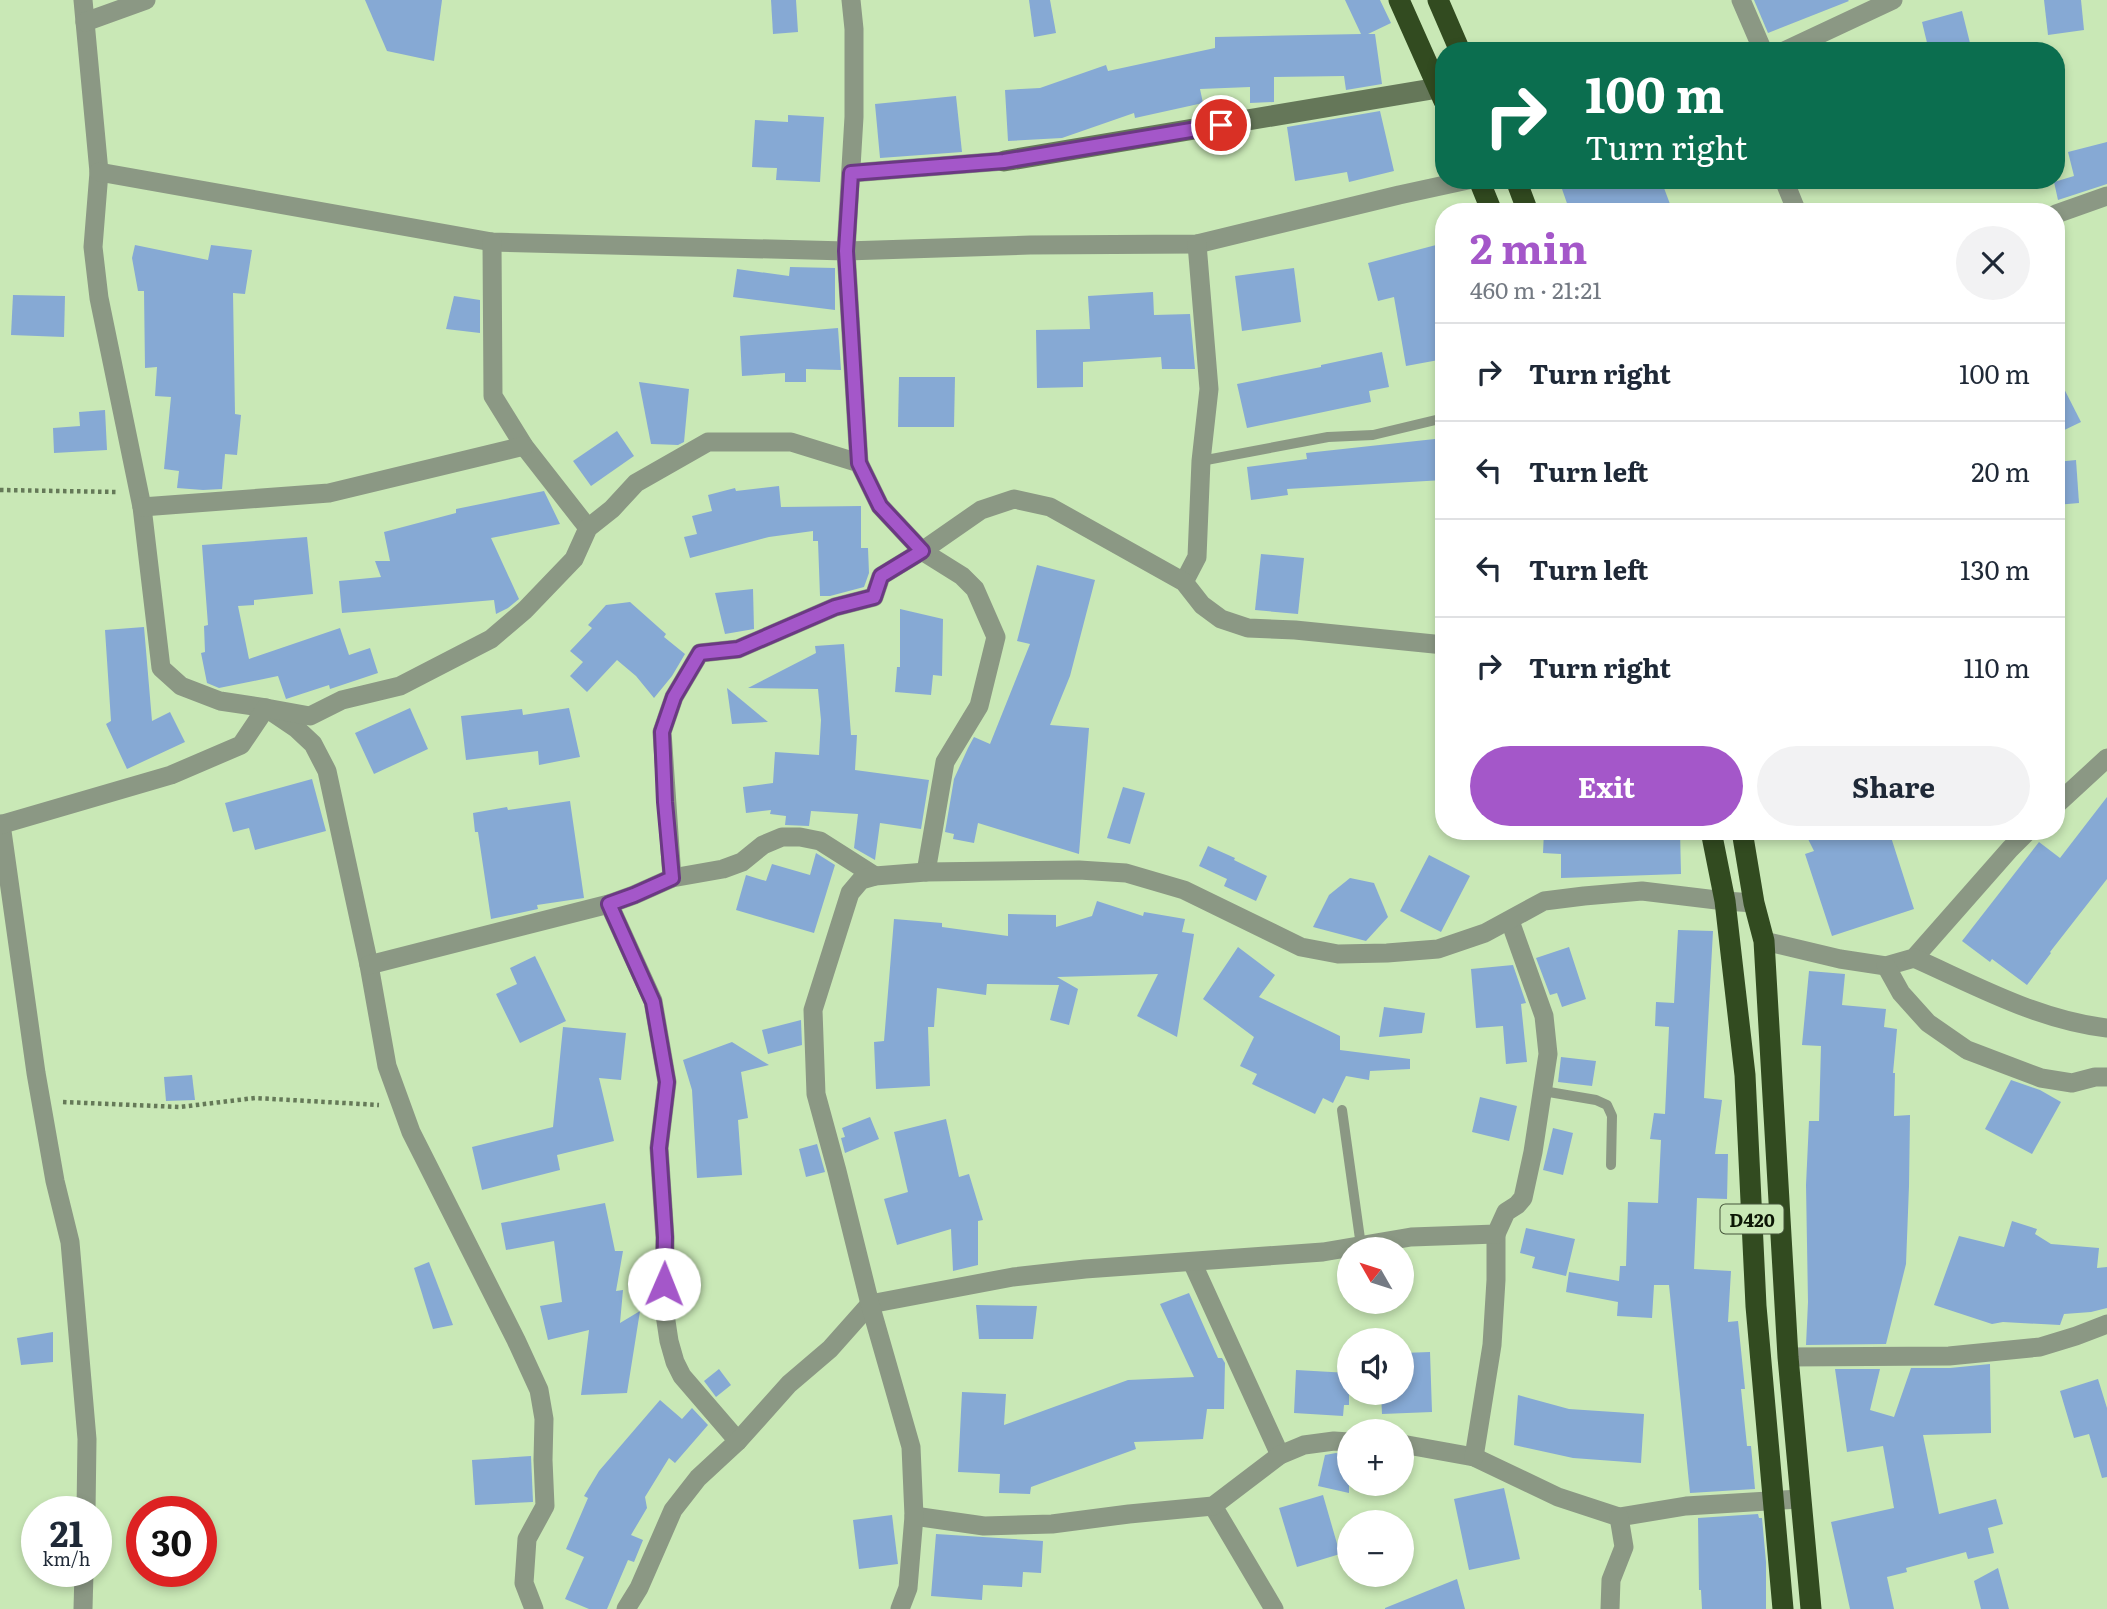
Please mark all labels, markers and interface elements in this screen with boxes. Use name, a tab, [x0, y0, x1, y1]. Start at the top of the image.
text: 100 m	[1585, 55, 1724, 128]
icon: right	[1470, 70, 1561, 161]
pin	[1191, 95, 1251, 155]
icon: arrive	[1202, 106, 1240, 144]
text: Turn right	[1585, 122, 1747, 170]
text: 2 min	[1470, 215, 1587, 277]
button: close	[1956, 226, 2030, 300]
text: 460 m · 21:21	[1470, 272, 1602, 306]
icon: right	[1470, 353, 1508, 391]
text: Turn right	[1529, 353, 1671, 392]
text: 100 m	[1959, 353, 2030, 392]
icon: left	[1470, 451, 1508, 489]
text: Turn left	[1529, 451, 1648, 490]
text: 20 m	[1971, 451, 2030, 490]
icon: left	[1470, 549, 1508, 587]
text: Turn left	[1529, 549, 1648, 588]
text: 130 m	[1960, 549, 2030, 588]
icon: right	[1470, 647, 1508, 685]
text: Turn right	[1529, 647, 1671, 686]
text: 110 m	[1963, 647, 2030, 686]
button: Exit	[1470, 746, 1743, 826]
button: Share	[1757, 746, 2030, 826]
road number: D420	[1720, 1204, 1784, 1234]
north arrow	[1337, 1237, 1414, 1314]
map controls	[1337, 1237, 1414, 1587]
position arrow	[627, 1247, 701, 1321]
button: sound	[1337, 1328, 1414, 1405]
button: +	[1337, 1419, 1414, 1496]
speed limit sign: 30	[126, 1496, 217, 1587]
text: 21	[50, 1506, 83, 1558]
button: −	[1337, 1510, 1414, 1587]
text: km/h	[43, 1545, 90, 1572]

